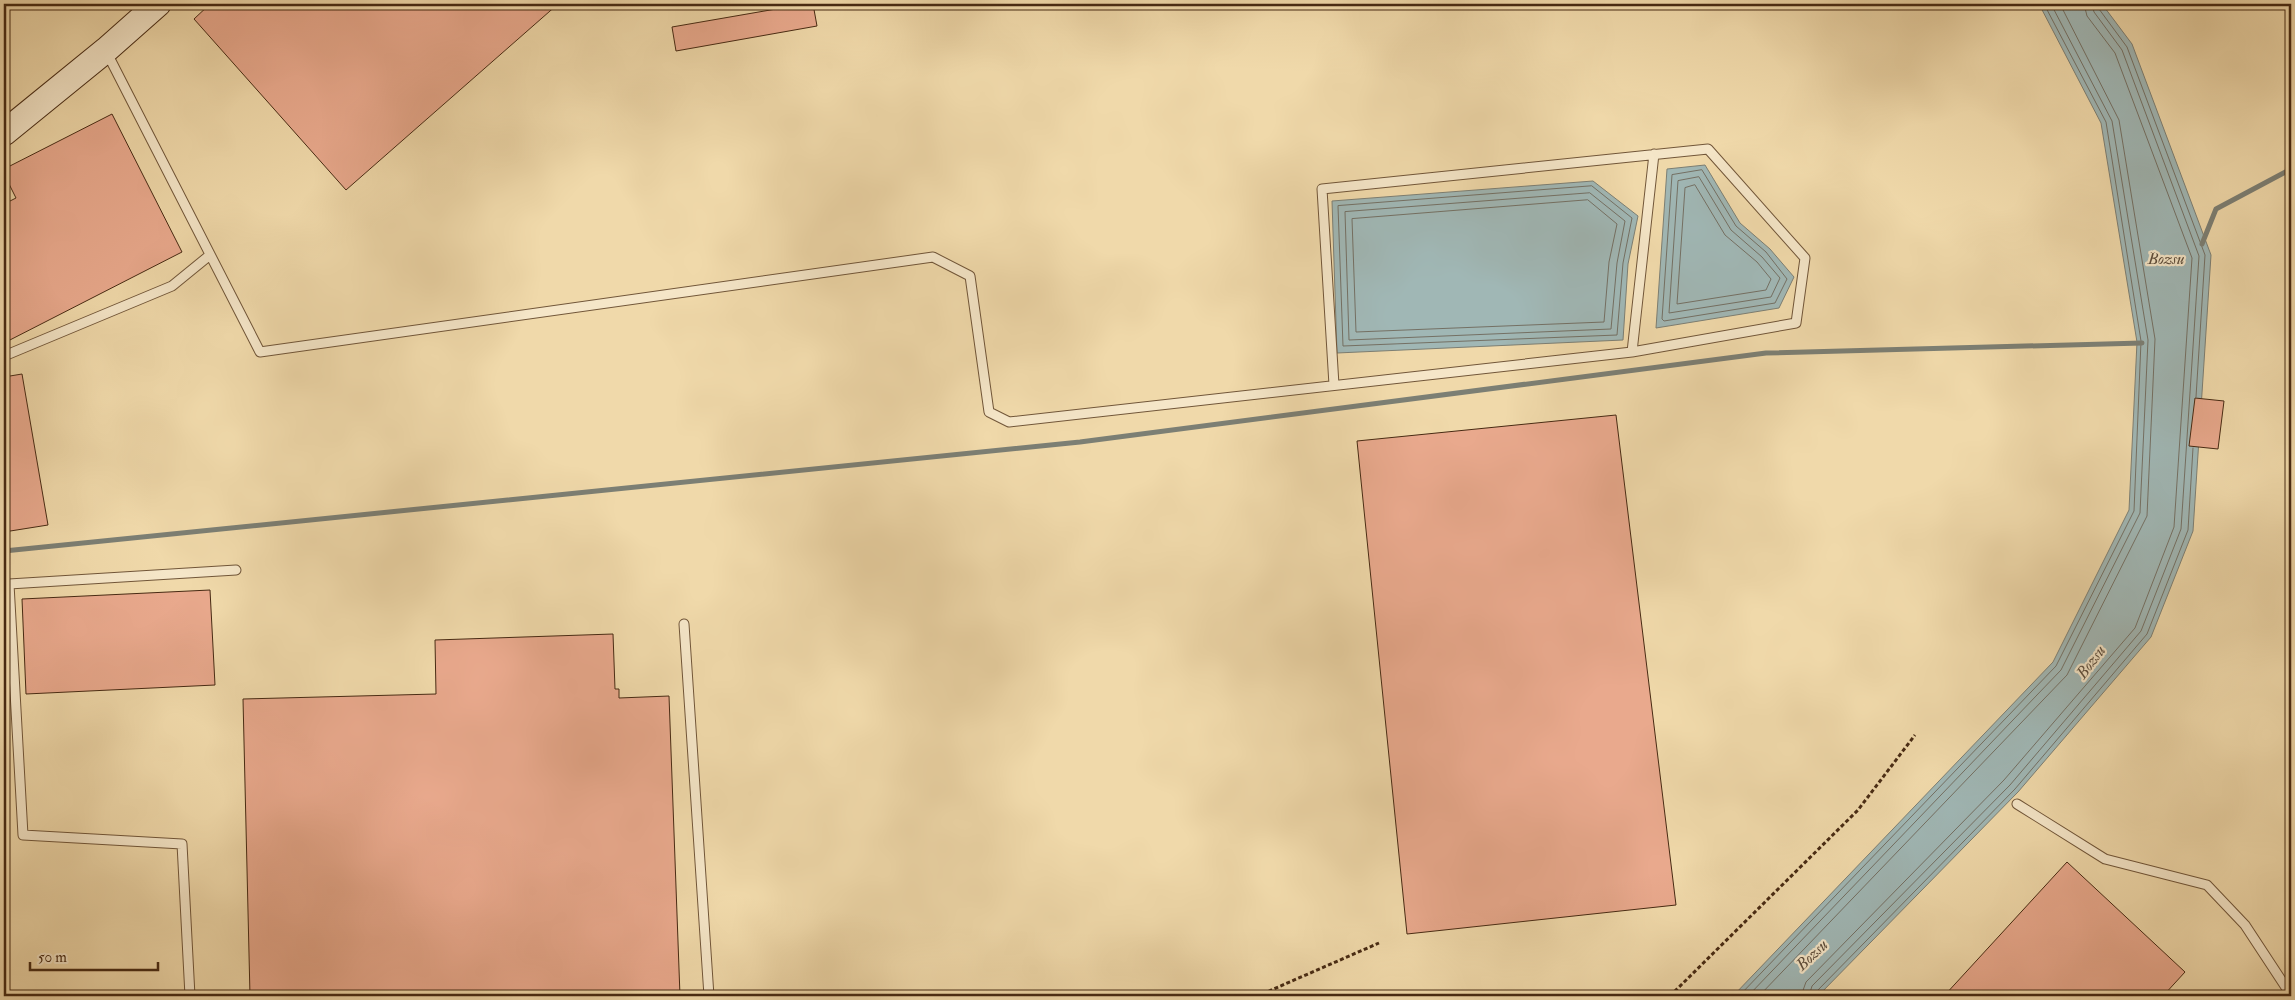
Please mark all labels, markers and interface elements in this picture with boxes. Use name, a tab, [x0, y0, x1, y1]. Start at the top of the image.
water label: Bozsu	[2147, 249, 2185, 269]
water label: Bozsu	[2071, 641, 2110, 683]
water label: Bozsu	[1791, 935, 1832, 976]
scale bar	[30, 940, 158, 972]
text: 50 m	[38, 948, 67, 967]

